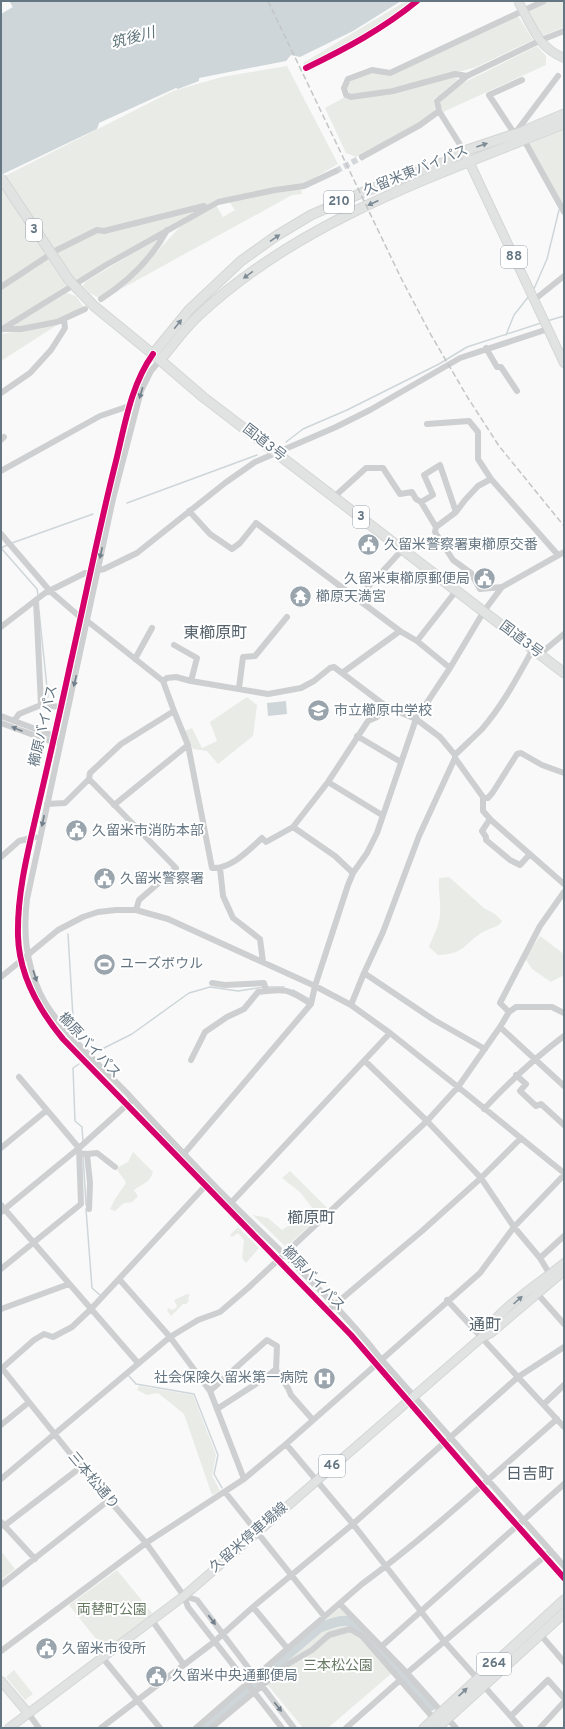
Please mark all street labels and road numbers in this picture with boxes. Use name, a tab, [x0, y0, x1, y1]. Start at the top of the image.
street label: 久留米東バイパス	[361, 142, 471, 200]
road number: 210	[324, 191, 354, 213]
road number: 3	[26, 219, 42, 241]
road number: 88	[501, 246, 527, 268]
street label: 国道3号	[239, 421, 289, 465]
road number: 3	[353, 506, 369, 528]
street label: 国道3号	[496, 618, 546, 662]
street label: 櫛原バイパス	[26, 683, 62, 769]
street label: 櫛原バイパス	[54, 1010, 124, 1082]
street label: 櫛原バイパス	[278, 1243, 348, 1315]
street label: 三本松通り	[64, 1449, 122, 1513]
road number: 46	[319, 1455, 345, 1477]
street label: 久留米停車場線	[206, 1499, 292, 1577]
road number: 264	[477, 1653, 511, 1675]

